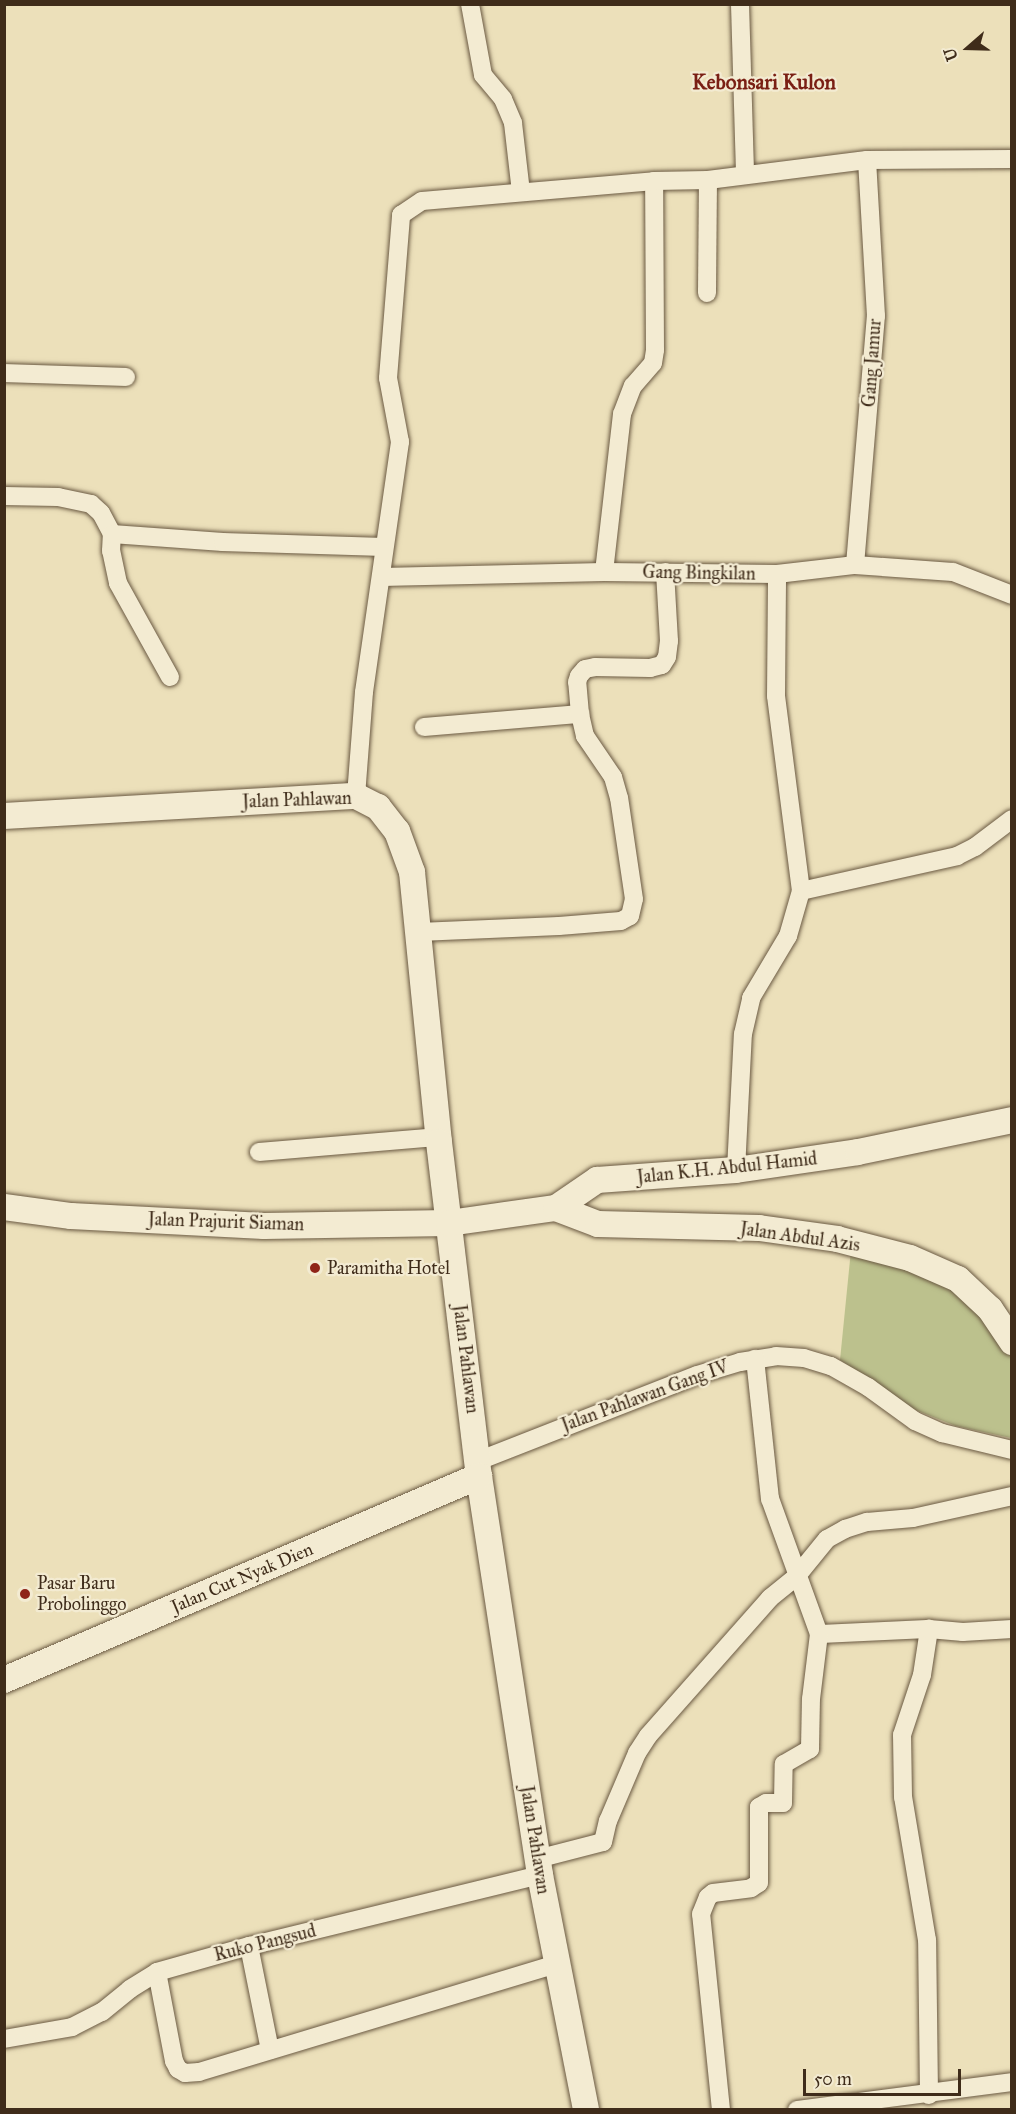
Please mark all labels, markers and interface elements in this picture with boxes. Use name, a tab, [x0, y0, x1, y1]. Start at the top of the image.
north arrow	[938, 18, 998, 78]
text: U	[940, 45, 962, 64]
district label: Kebonsari Kulon	[692, 69, 836, 95]
street label: Gang Jamur	[858, 318, 886, 408]
street label: Gang Bingkilan	[642, 561, 756, 585]
street label: Jalan Pahlawan	[242, 787, 352, 813]
street label: Jalan K.H. Abdul Hamid	[636, 1148, 818, 1188]
street label: Jalan Prajurit Siaman	[148, 1208, 304, 1236]
street label: Jalan Abdul Azis	[739, 1218, 861, 1256]
place label: Paramitha Hotel	[327, 1257, 450, 1279]
marker: Paramitha Hotel	[308, 1261, 322, 1275]
street label: Jalan Pahlawan	[449, 1303, 483, 1415]
street label: Jalan Pahlawan Gang IV	[558, 1356, 732, 1436]
street label: Jalan Cut Nyak Dien	[168, 1538, 316, 1618]
place label: Pasar Baru Probolinggo	[37, 1573, 126, 1616]
marker: Pasar Baru Probolinggo	[18, 1587, 32, 1601]
street label: Jalan Pahlawan	[516, 1784, 554, 1896]
street label: Ruko Pangsud	[212, 1920, 318, 1966]
scale bar	[806, 2057, 964, 2095]
text: 50 m	[814, 2068, 852, 2090]

